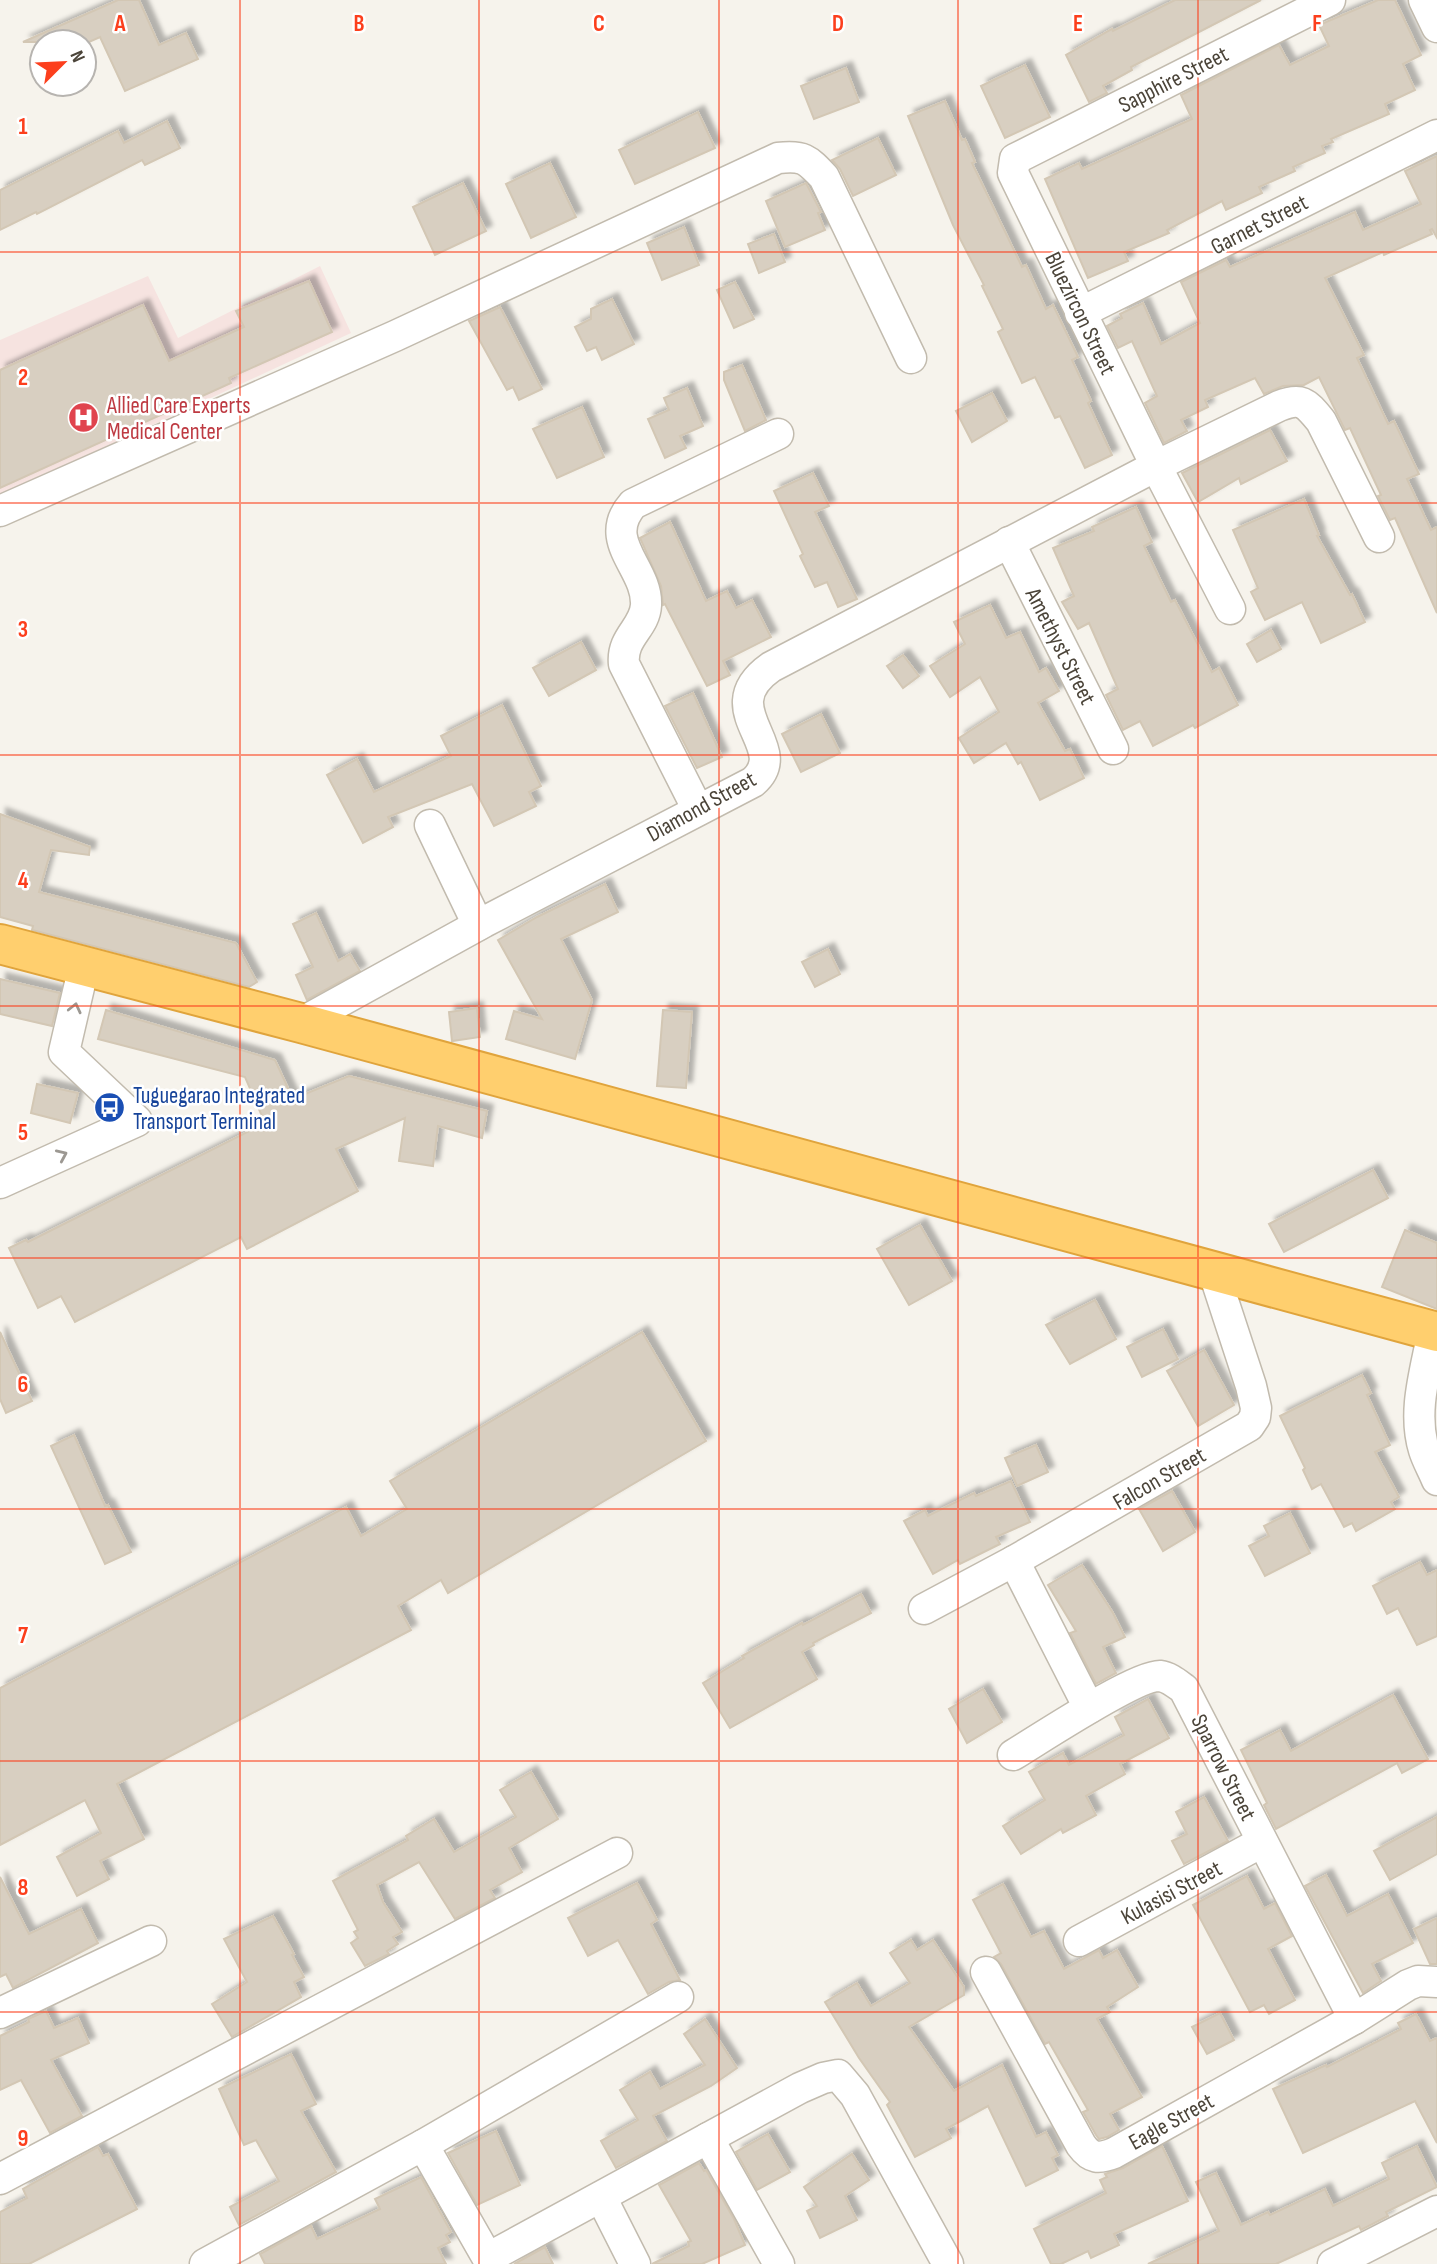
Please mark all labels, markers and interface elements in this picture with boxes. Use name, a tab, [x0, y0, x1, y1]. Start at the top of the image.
text: A	[114, 10, 127, 38]
text: B	[354, 10, 365, 38]
text: C	[593, 10, 605, 38]
text: D	[832, 10, 844, 38]
text: E	[1073, 10, 1083, 38]
text: F	[1312, 10, 1322, 38]
north arrow	[28, 28, 98, 98]
street label: Sapphire Street	[1114, 40, 1233, 119]
text: N	[65, 47, 90, 66]
text: 1	[18, 113, 28, 141]
street label: Garnet Street	[1206, 189, 1313, 261]
street label: Bluezircon Street	[1038, 248, 1122, 379]
text: 2	[18, 364, 28, 392]
place label: Allied Care Experts Medical Center	[106, 392, 251, 446]
hospital icon: Allied Care Experts Medical Center	[67, 401, 101, 435]
street label: Amethyst Street	[1018, 582, 1101, 710]
text: 3	[18, 616, 28, 644]
street label: Diamond Street	[642, 765, 761, 848]
text: 4	[18, 867, 29, 895]
one-way arrow	[66, 1002, 81, 1014]
place label: Tuguegarao Integrated Transport Terminal	[133, 1082, 305, 1136]
bus stop icon: Tuguegarao Integrated Transport Terminal	[93, 1091, 127, 1125]
text: 5	[18, 1119, 28, 1147]
one-way arrow	[55, 1149, 67, 1163]
text: 6	[18, 1371, 28, 1399]
street label: Falcon Street	[1108, 1441, 1211, 1517]
text: 7	[18, 1622, 28, 1650]
street label: Sparrow Street	[1184, 1710, 1262, 1825]
street label: Kulasisi Street	[1116, 1855, 1227, 1931]
text: 8	[18, 1874, 29, 1902]
street label: Eagle Street	[1124, 2087, 1219, 2157]
text: 9	[18, 2125, 28, 2153]

